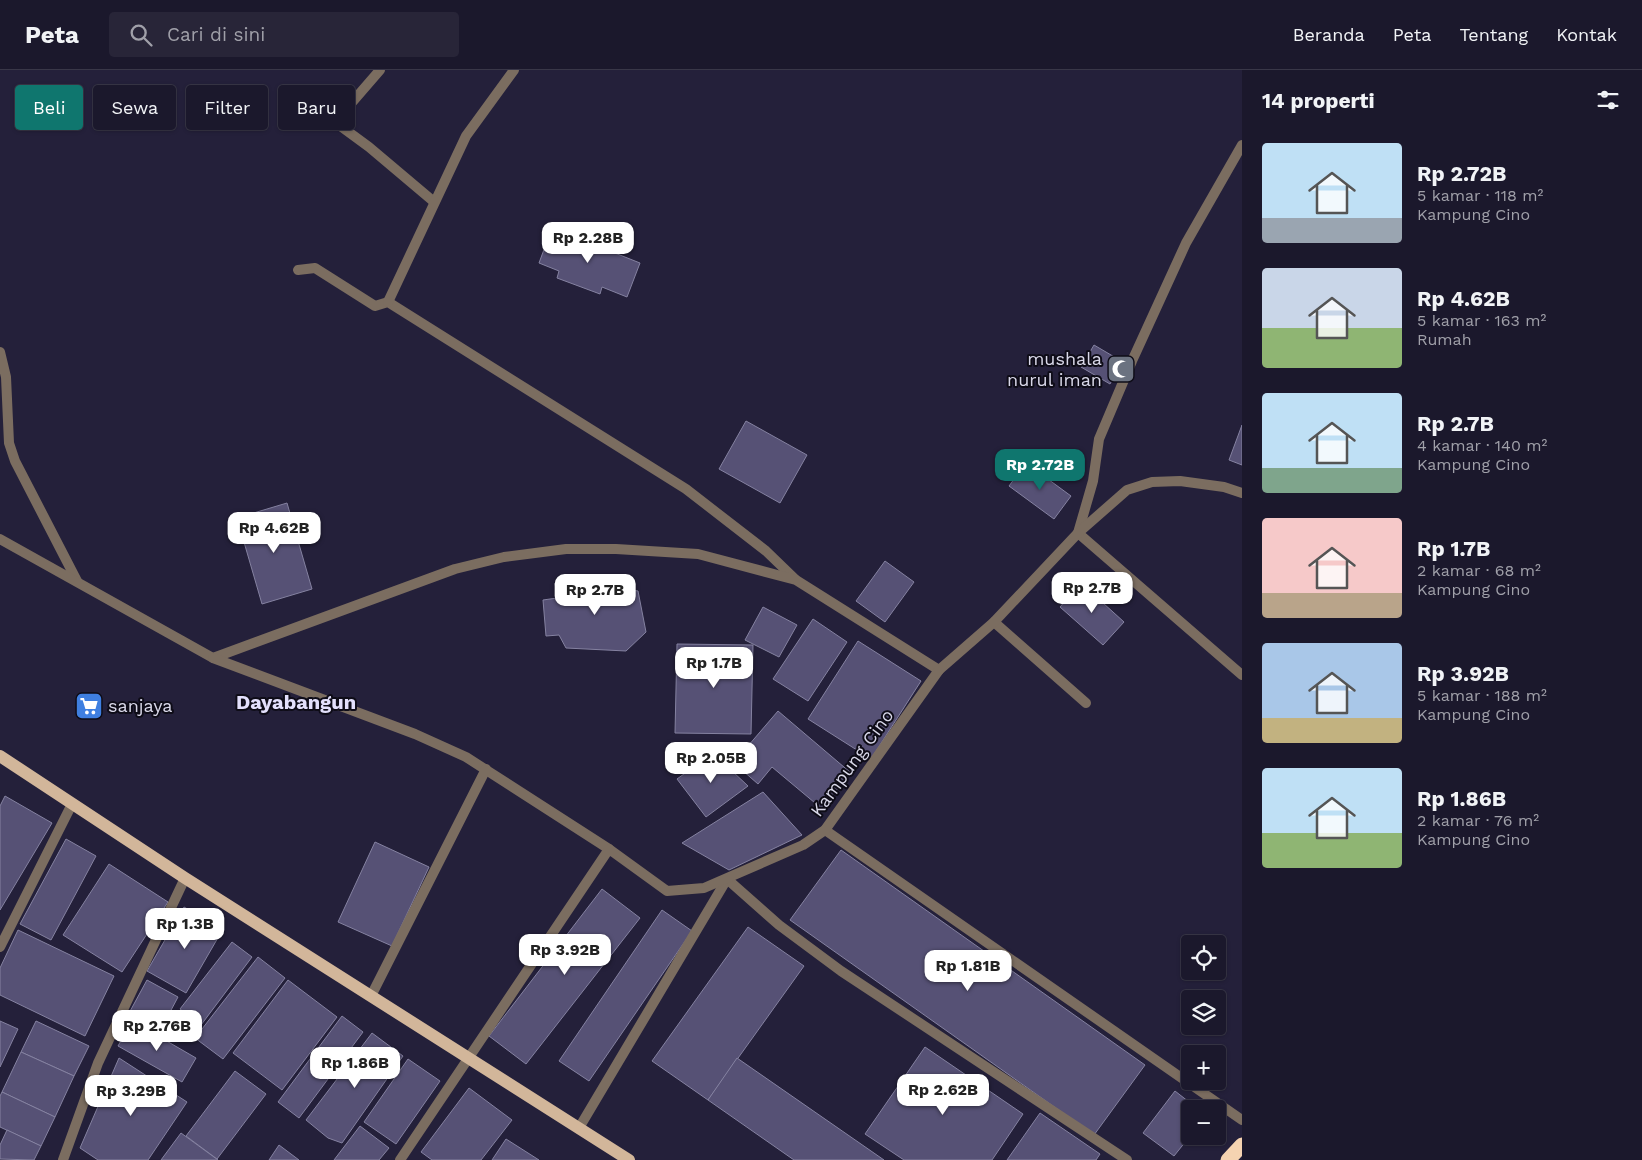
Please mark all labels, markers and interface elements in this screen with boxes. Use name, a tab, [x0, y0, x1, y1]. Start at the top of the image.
search box	[109, 12, 459, 57]
text: Peta	[25, 21, 79, 49]
icon: search	[127, 21, 155, 49]
text: Cari di sini	[167, 23, 265, 46]
text: Beranda	[1293, 24, 1365, 45]
text: Peta	[1393, 24, 1431, 45]
text: Tentang	[1459, 24, 1528, 45]
text: Kontak	[1556, 24, 1617, 45]
chip: Beli	[15, 85, 83, 130]
chip: Sewa	[93, 85, 176, 130]
chip: Filter	[186, 85, 268, 130]
chip: Baru	[278, 85, 355, 130]
icon: filters	[1594, 86, 1622, 114]
text: 14 properti	[1262, 88, 1375, 113]
text: Rp 2.72B	[1417, 161, 1507, 186]
icon: home	[1302, 163, 1362, 223]
text: 5 kamar · 118 m²	[1417, 186, 1543, 205]
text: Kampung Cino	[1417, 205, 1530, 224]
pin: Rp 2.28B	[536, 222, 640, 264]
text: Rp 2.28B	[553, 228, 623, 247]
text: Rp 4.62B	[1417, 286, 1510, 311]
icon: home	[1302, 288, 1362, 348]
text: 5 kamar · 163 m²	[1417, 311, 1546, 330]
text: Rumah	[1417, 330, 1472, 349]
place label: mushala nurul iman	[1007, 348, 1102, 390]
mosque icon: mushala nurul iman	[1106, 354, 1136, 384]
text: Rp 2.7B	[1417, 411, 1494, 436]
icon: home	[1302, 413, 1362, 473]
text: 4 kamar · 140 m²	[1417, 436, 1547, 455]
pin: Rp 2.72B	[988, 448, 1092, 491]
text: Rp 2.72B	[1006, 455, 1074, 474]
text: Kampung Cino	[1417, 455, 1530, 474]
pin: Rp 4.62B	[222, 512, 326, 554]
text: Rp 4.62B	[239, 518, 309, 537]
text: Rp 1.7B	[1417, 536, 1490, 561]
icon: home	[1302, 538, 1362, 598]
text: 2 kamar · 68 m²	[1417, 561, 1541, 580]
pin: Rp 2.7B	[1046, 572, 1138, 614]
pin: Rp 2.7B	[549, 574, 641, 616]
text: Rp 2.7B	[1063, 578, 1121, 597]
text: Rp 2.7B	[566, 580, 624, 599]
text: Kampung Cino	[1417, 580, 1530, 599]
pin: Rp 1.7B	[668, 646, 760, 689]
text: Rp 1.7B	[686, 653, 742, 672]
text: Rp 3.92B	[1417, 661, 1509, 686]
icon: home	[1302, 663, 1362, 723]
text: 5 kamar · 188 m²	[1417, 686, 1547, 705]
district label: Dayabangun	[236, 690, 356, 714]
supermarket icon: sanjaya	[74, 691, 104, 721]
place label: sanjaya	[108, 695, 173, 716]
street label: Kampung Cino	[806, 705, 897, 820]
text: Kampung Cino	[1417, 705, 1530, 724]
pin: Rp 2.05B	[659, 742, 763, 784]
text: Rp 2.05B	[676, 748, 746, 767]
text: Rp 1.86B	[1417, 786, 1506, 811]
icon: home	[1302, 788, 1362, 848]
text: 2 kamar · 76 m²	[1417, 811, 1539, 830]
text: Kampung Cino	[1417, 830, 1530, 849]
pin: Rp 1.3B	[139, 908, 231, 950]
text: Rp 1.3B	[156, 914, 214, 933]
pin: Rp 3.92B	[513, 934, 617, 976]
map controls	[1181, 935, 1226, 1145]
button: locate	[1181, 935, 1226, 980]
text: Rp 3.92B	[530, 940, 600, 959]
pin: Rp 1.81B	[916, 950, 1020, 992]
text: Rp 1.81B	[936, 956, 1000, 975]
button: layers	[1181, 990, 1226, 1035]
pin: Rp 2.76B	[105, 1010, 209, 1052]
text: Rp 2.76B	[123, 1016, 191, 1035]
button: +	[1181, 1045, 1226, 1090]
pin: Rp 1.86B	[303, 1046, 407, 1089]
text: Rp 1.86B	[321, 1053, 389, 1072]
pin: Rp 3.29B	[79, 1074, 183, 1117]
pin: Rp 2.62B	[891, 1074, 995, 1116]
text: Rp 2.62B	[908, 1080, 978, 1099]
text: Rp 3.29B	[96, 1081, 166, 1100]
button: −	[1181, 1100, 1226, 1145]

